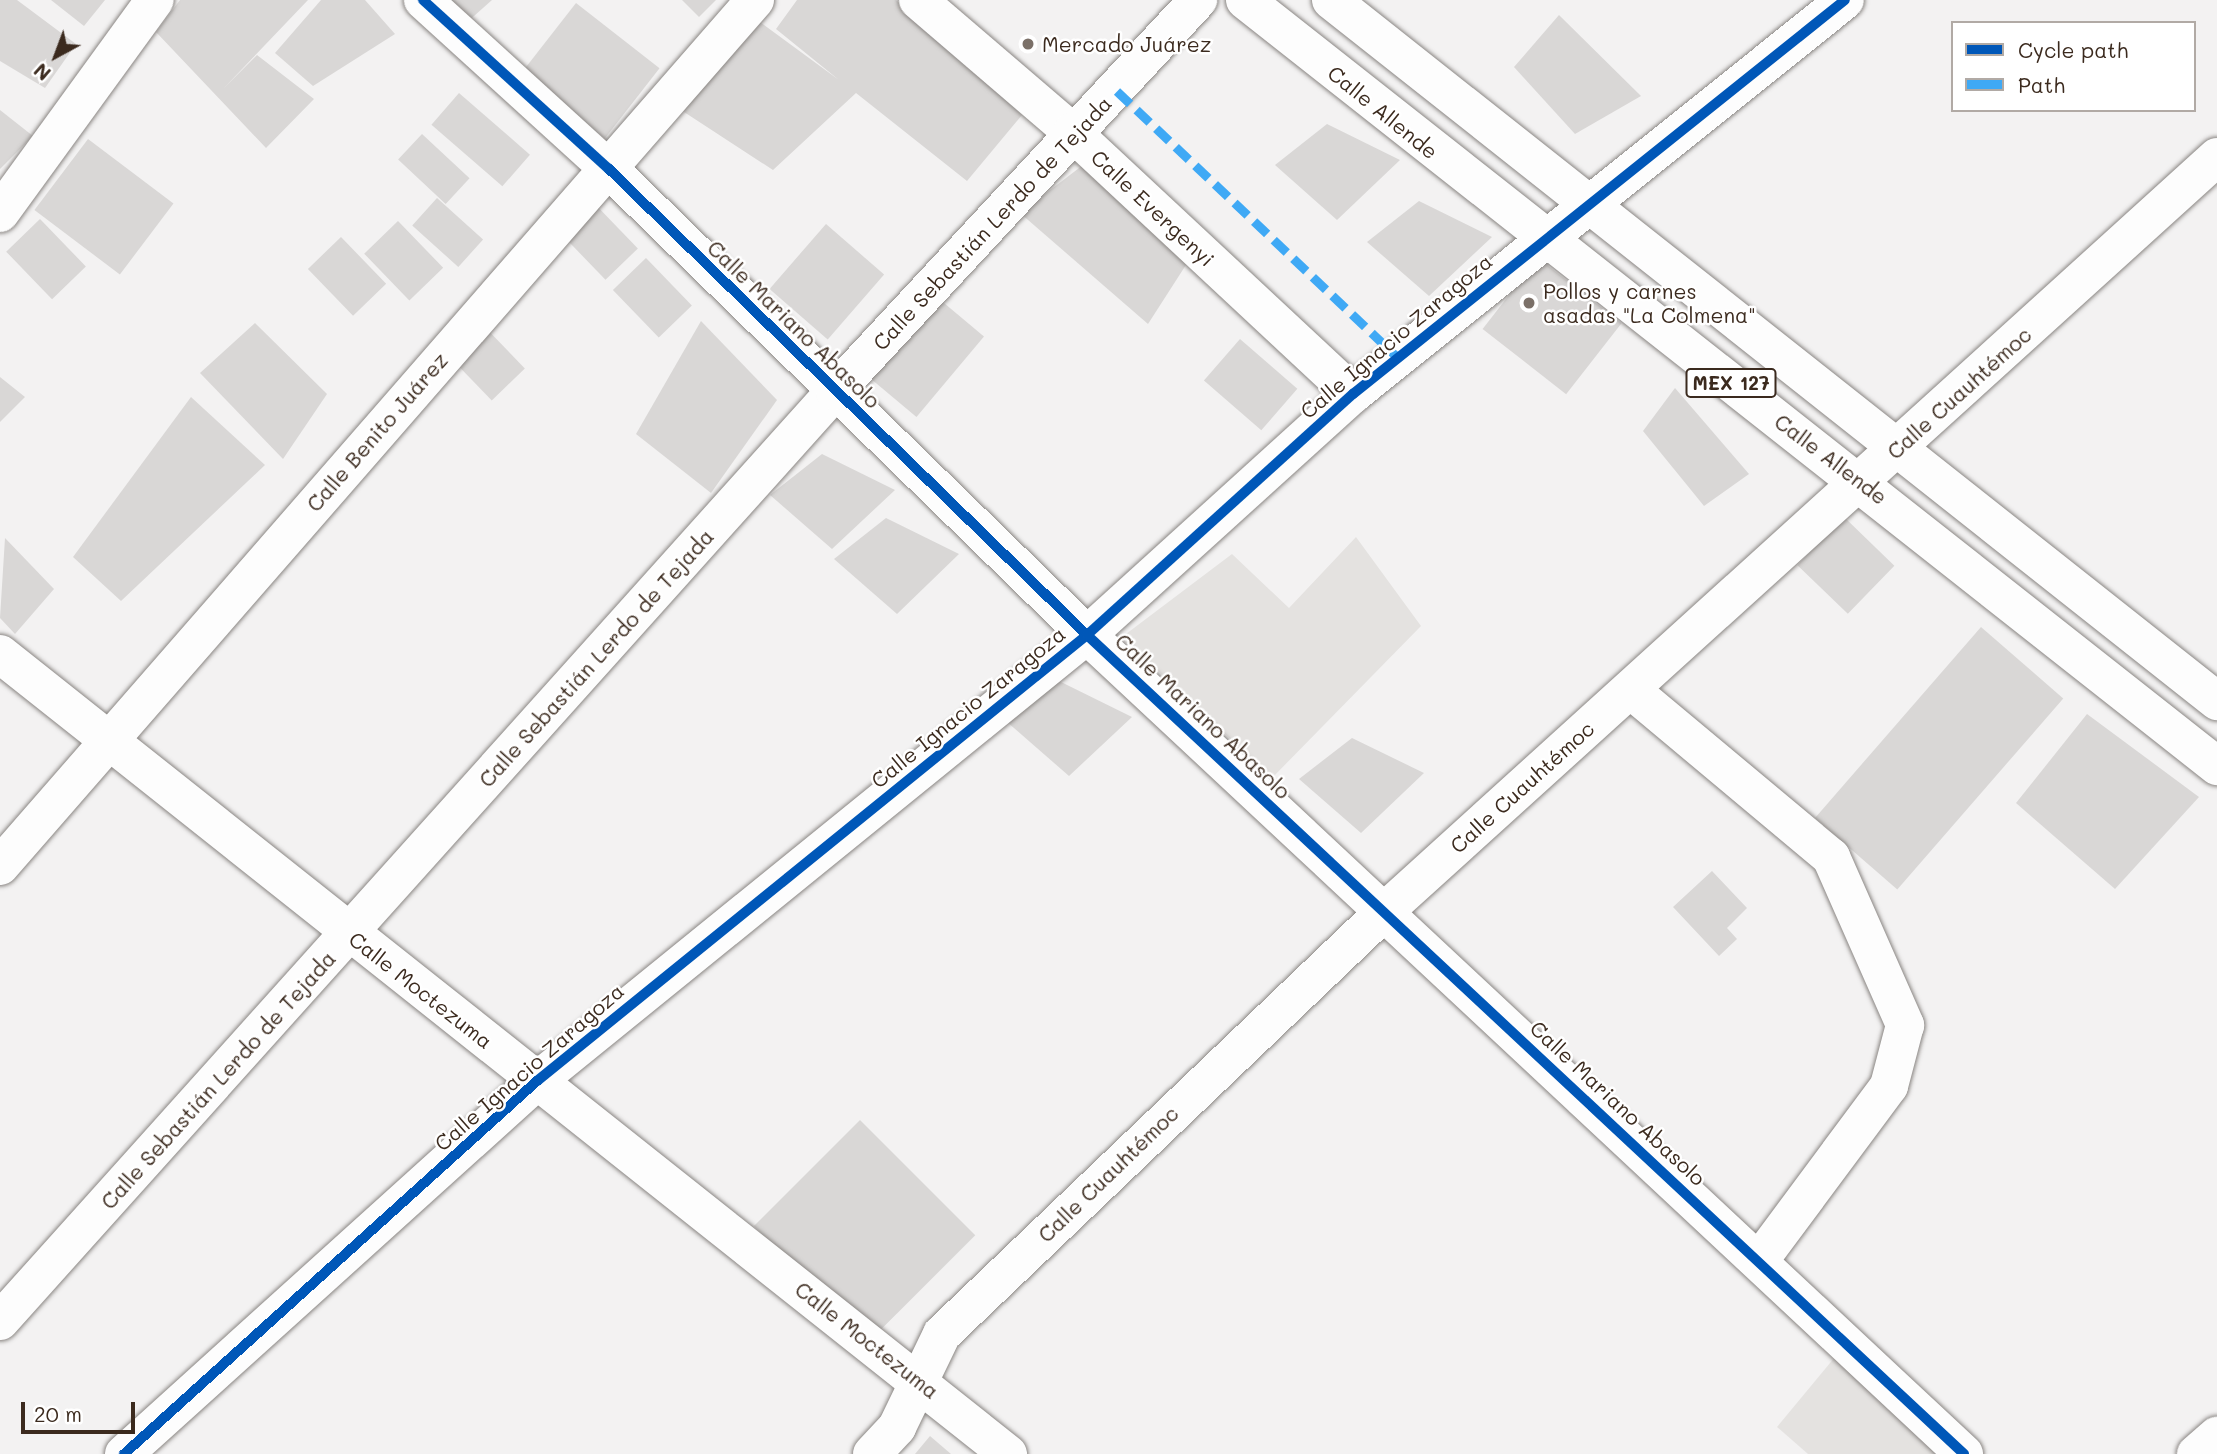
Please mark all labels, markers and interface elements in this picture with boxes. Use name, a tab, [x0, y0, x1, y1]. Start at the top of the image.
north arrow	[21, 21, 91, 91]
legend	[1951, 21, 2196, 112]
place label: Mercado Juárez	[1042, 31, 1212, 57]
marker: Mercado Juárez	[1020, 36, 1036, 52]
text: Cycle path	[2018, 36, 2128, 63]
text: N	[28, 58, 56, 86]
street label: Calle Allende	[1323, 60, 1443, 164]
text: Path	[2018, 71, 2065, 98]
street label: Calle Sebastián Lerdo de Tejada	[867, 91, 1117, 355]
street label: Calle Evergenyi	[1086, 144, 1220, 272]
street label: Calle Mariano Abasolo	[702, 235, 886, 413]
street label: Calle Ignacio Zaragoza	[1295, 248, 1497, 424]
place label: Pollos y carnes asadas "La Colmena"	[1543, 278, 1756, 328]
marker: Pollos y carnes asadas "La Colmena"	[1521, 295, 1537, 311]
street label: Calle Cuauhtémoc	[1882, 322, 2036, 464]
street label: Calle Benito Juárez	[301, 347, 453, 517]
road number: MEX 127	[1686, 368, 1776, 398]
street label: Calle Allende	[1770, 409, 1892, 509]
street label: Calle Sebastián Lerdo de Tejada	[473, 524, 719, 792]
street label: Calle Ignacio Zaragoza	[866, 621, 1070, 793]
street label: Calle Mariano Abasolo	[1110, 628, 1296, 804]
street label: Calle Cuauhtémoc	[1445, 716, 1599, 858]
street label: Calle Moctezuma	[344, 926, 498, 1054]
street label: Calle Sebastián Lerdo de Tejada	[95, 946, 341, 1214]
street label: Calle Ignacio Zaragoza	[429, 978, 629, 1156]
street label: Calle Mariano Abasolo	[1525, 1015, 1711, 1191]
street label: Calle Cuauhtémoc	[1033, 1101, 1183, 1247]
street label: Calle Moctezuma	[790, 1276, 944, 1404]
scale bar	[24, 1388, 138, 1432]
text: 20 m	[34, 1400, 82, 1427]

